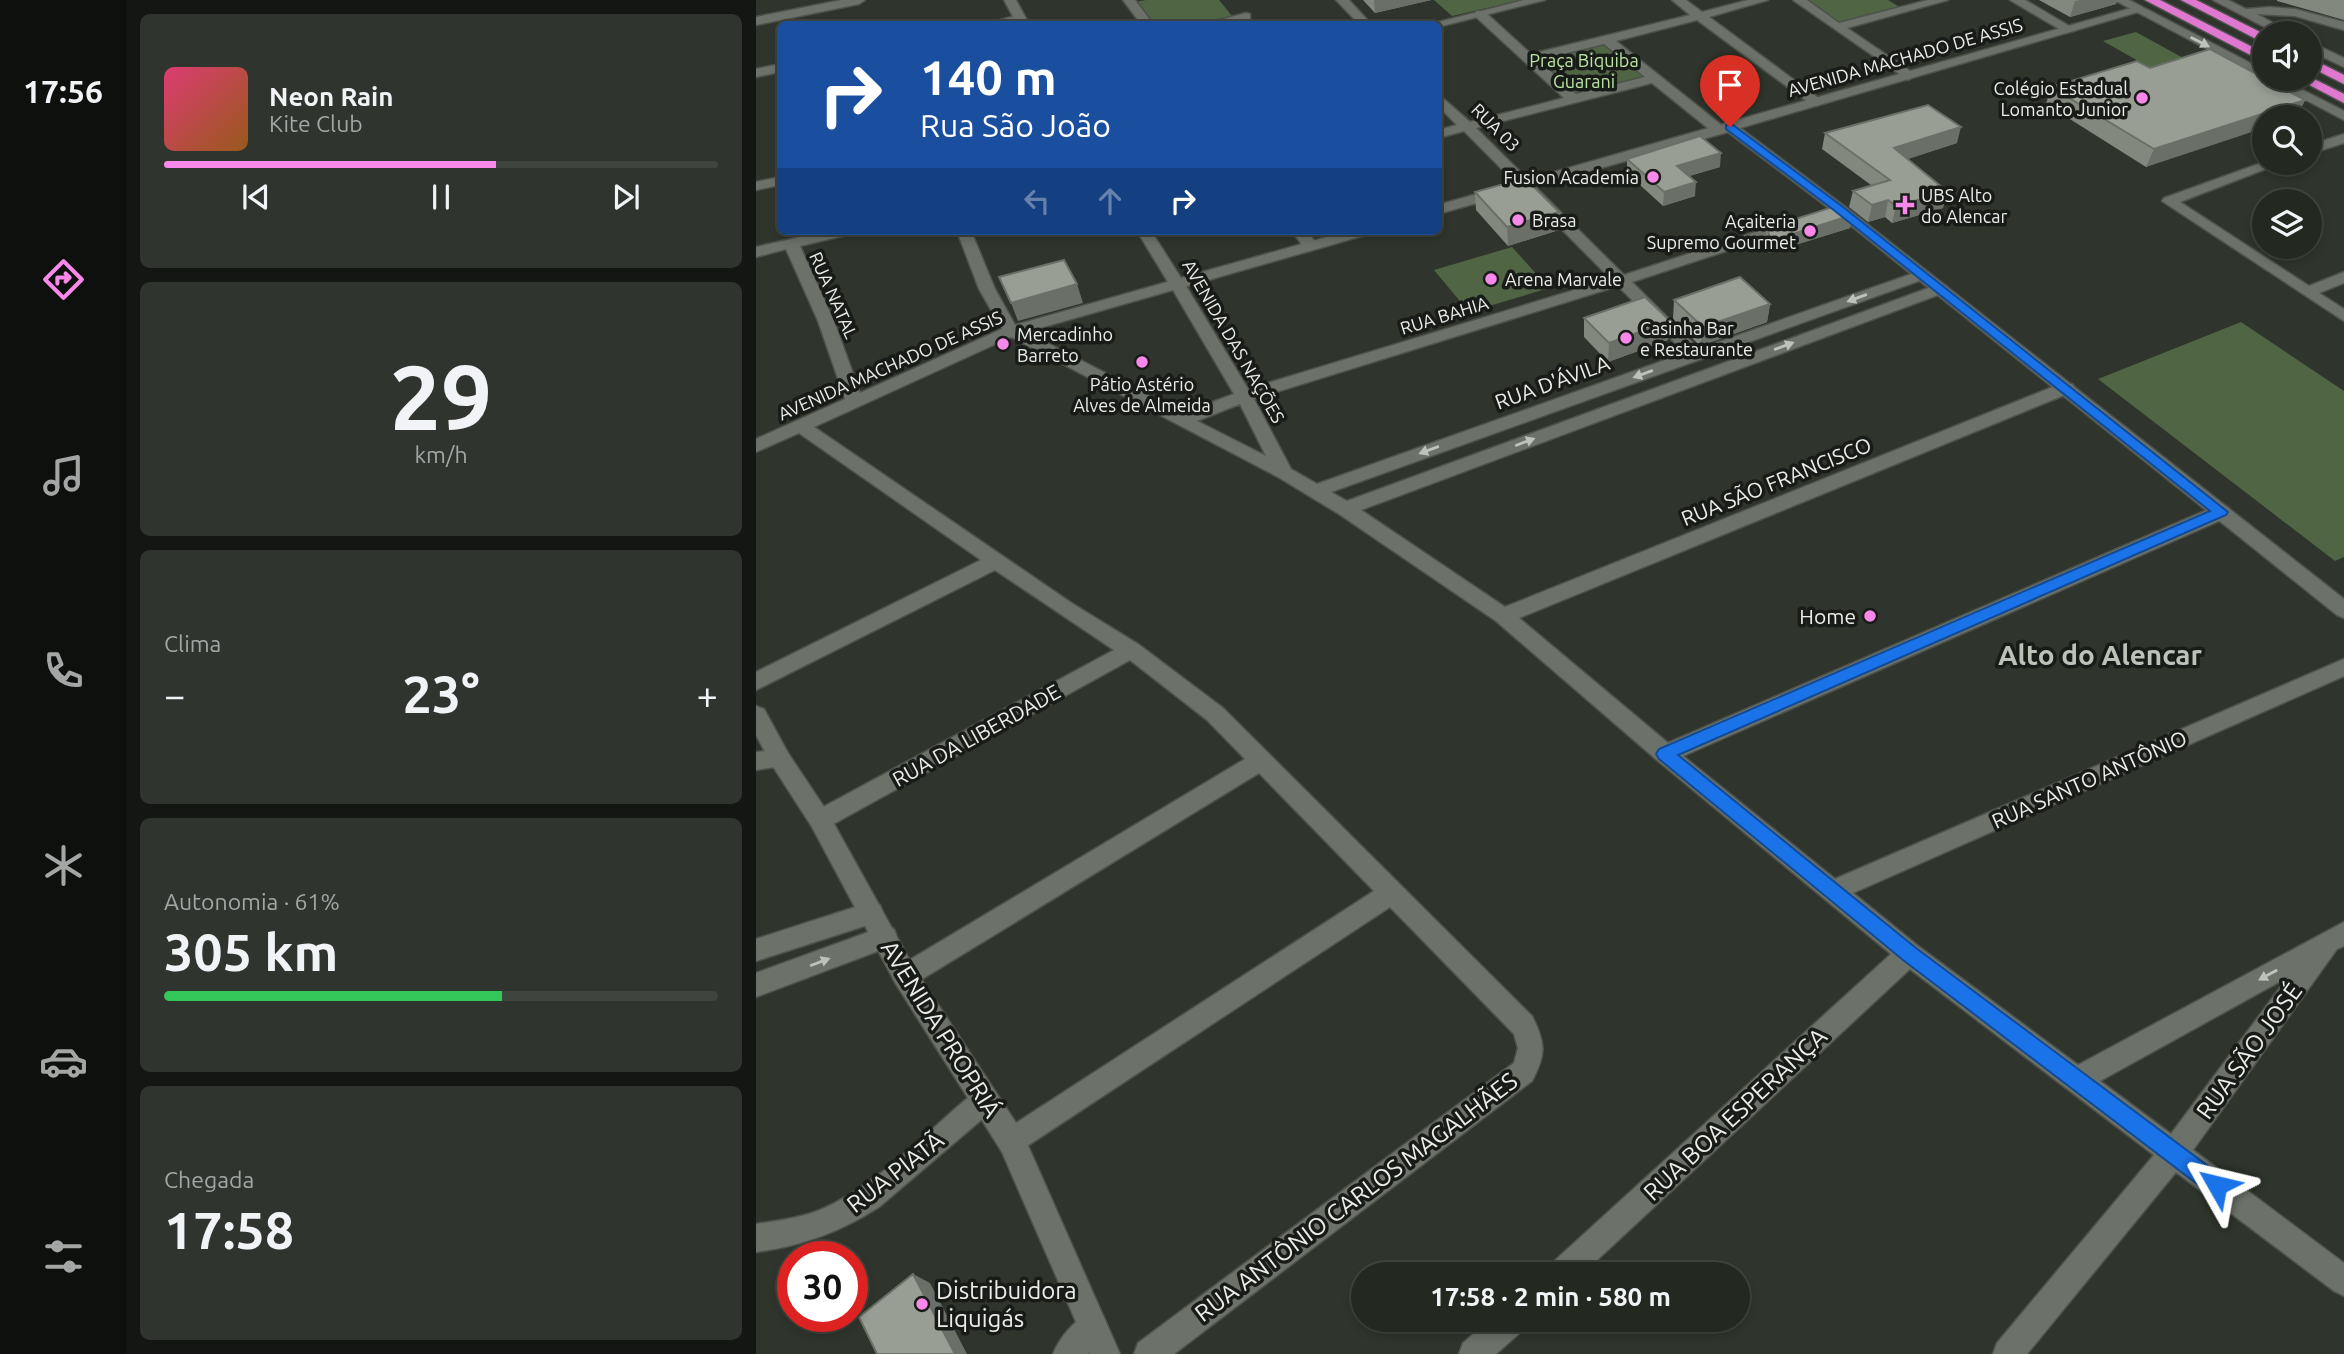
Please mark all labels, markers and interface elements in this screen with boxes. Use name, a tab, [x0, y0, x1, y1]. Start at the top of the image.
street label: AVENIDA MACHADO DE ASSIS	[1785, 14, 2025, 100]
map controls	[2252, 21, 2322, 259]
button: sound	[2252, 21, 2322, 91]
one-way arrow	[2190, 36, 2210, 47]
icon: right	[805, 49, 896, 140]
text: 140 m	[920, 49, 1057, 104]
park label: Praça Biquiba Guarani	[1529, 50, 1639, 91]
pin	[1700, 55, 1760, 127]
icon: arrive	[1711, 66, 1749, 104]
text: 17:56	[23, 73, 103, 109]
place label: Colégio Estadual Lomanto Junior	[1993, 78, 2128, 119]
text: Neon Rain	[269, 82, 394, 111]
marker: Colégio Estadual Lomanto Junior	[2134, 90, 2150, 106]
street label: RUA 03	[1468, 99, 1524, 155]
button: search	[2252, 105, 2322, 175]
text: Rua São João	[920, 107, 1111, 143]
text: Kite Club	[269, 111, 363, 136]
place label: Fusion Academia	[1504, 167, 1639, 187]
marker: Fusion Academia	[1645, 169, 1661, 185]
icon: previous	[237, 178, 275, 216]
icon: pause	[422, 178, 460, 216]
icon: next	[607, 178, 645, 216]
icon: left	[1018, 182, 1056, 220]
icon: ahead	[1091, 182, 1129, 220]
icon: right	[1164, 182, 1202, 220]
place label: UBS Alto do Alencar	[1921, 185, 2007, 226]
button: layers	[2252, 189, 2322, 259]
marker: UBS Alto do Alencar	[1895, 195, 1915, 215]
place label: Brasa	[1532, 210, 1577, 230]
place label: Açaiteria Supremo Gourmet	[1647, 211, 1796, 252]
marker: Brasa	[1510, 212, 1526, 228]
marker: Açaiteria Supremo Gourmet	[1802, 223, 1818, 239]
street label: RUA NATAL	[806, 249, 862, 341]
icon: directions	[39, 255, 88, 304]
street label: AVENIDA DAS NAÇÕES	[1179, 255, 1290, 426]
place label: Arena Marvale	[1505, 269, 1622, 289]
marker: Arena Marvale	[1483, 271, 1499, 287]
street label: RUA BAHIA	[1397, 292, 1491, 338]
one-way arrow	[1847, 292, 1868, 303]
street label: AVENIDA MACHADO DE ASSIS	[775, 306, 1005, 424]
place label: Casinha Bar e Restaurante	[1640, 318, 1753, 359]
place label: Mercadinho Barreto	[1017, 324, 1113, 365]
marker: Casinha Bar e Restaurante	[1618, 330, 1634, 346]
marker: Mercadinho Barreto	[995, 336, 1011, 352]
one-way arrow	[1773, 340, 1794, 351]
text: 29	[390, 345, 492, 447]
street label: RUA D'ÁVILA	[1491, 350, 1613, 414]
marker: Pátio Astério Alves de Almeida	[1134, 354, 1150, 370]
one-way arrow	[1633, 369, 1654, 380]
place label: Pátio Astério Alves de Almeida	[1073, 374, 1211, 415]
street label: RUA SÃO FRANCISCO	[1677, 432, 1875, 530]
one-way arrow	[1514, 437, 1535, 448]
text: km/h	[414, 442, 468, 467]
one-way arrow	[1418, 445, 1439, 456]
icon: music	[39, 451, 88, 500]
place label: Home	[1799, 604, 1856, 628]
marker: Home	[1862, 608, 1878, 624]
text: Clima	[164, 631, 221, 656]
district label: Alto do Alencar	[1998, 639, 2203, 670]
icon: phone	[39, 646, 88, 695]
text: 23°	[402, 665, 480, 723]
text: −	[164, 674, 185, 716]
text: +	[697, 674, 718, 716]
street label: RUA DA LIBERDADE	[888, 679, 1064, 791]
street label: RUA SANTO ANTÔNIO	[1988, 725, 2190, 833]
icon: climate	[39, 841, 88, 890]
text: Autonomia · 61%	[164, 889, 340, 914]
text: 305 km	[164, 923, 338, 981]
street label: AVENIDA PROPRIÁ	[876, 935, 1007, 1123]
one-way arrow	[810, 956, 831, 967]
one-way arrow	[2258, 969, 2278, 981]
street label: RUA SÃO JOSÉ	[2190, 977, 2307, 1124]
street label: RUA BOA ESPERANÇA	[1638, 1022, 1832, 1206]
icon: car	[39, 1037, 88, 1086]
street label: RUA ANTÔNIO CARLOS MAGALHÃES	[1189, 1066, 1522, 1327]
street label: RUA PIATÃ	[841, 1126, 949, 1218]
position arrow	[2180, 1148, 2254, 1222]
text: Chegada	[164, 1167, 254, 1192]
text: 17:58	[164, 1201, 294, 1259]
icon: filters	[39, 1232, 88, 1281]
speed limit sign: 30	[777, 1241, 868, 1332]
place label: Distribuidora Liquigás	[936, 1277, 1077, 1332]
text: 17:58 · 2 min · 580 m	[1430, 1282, 1671, 1311]
marker: Distribuidora Liquigás	[914, 1296, 930, 1312]

